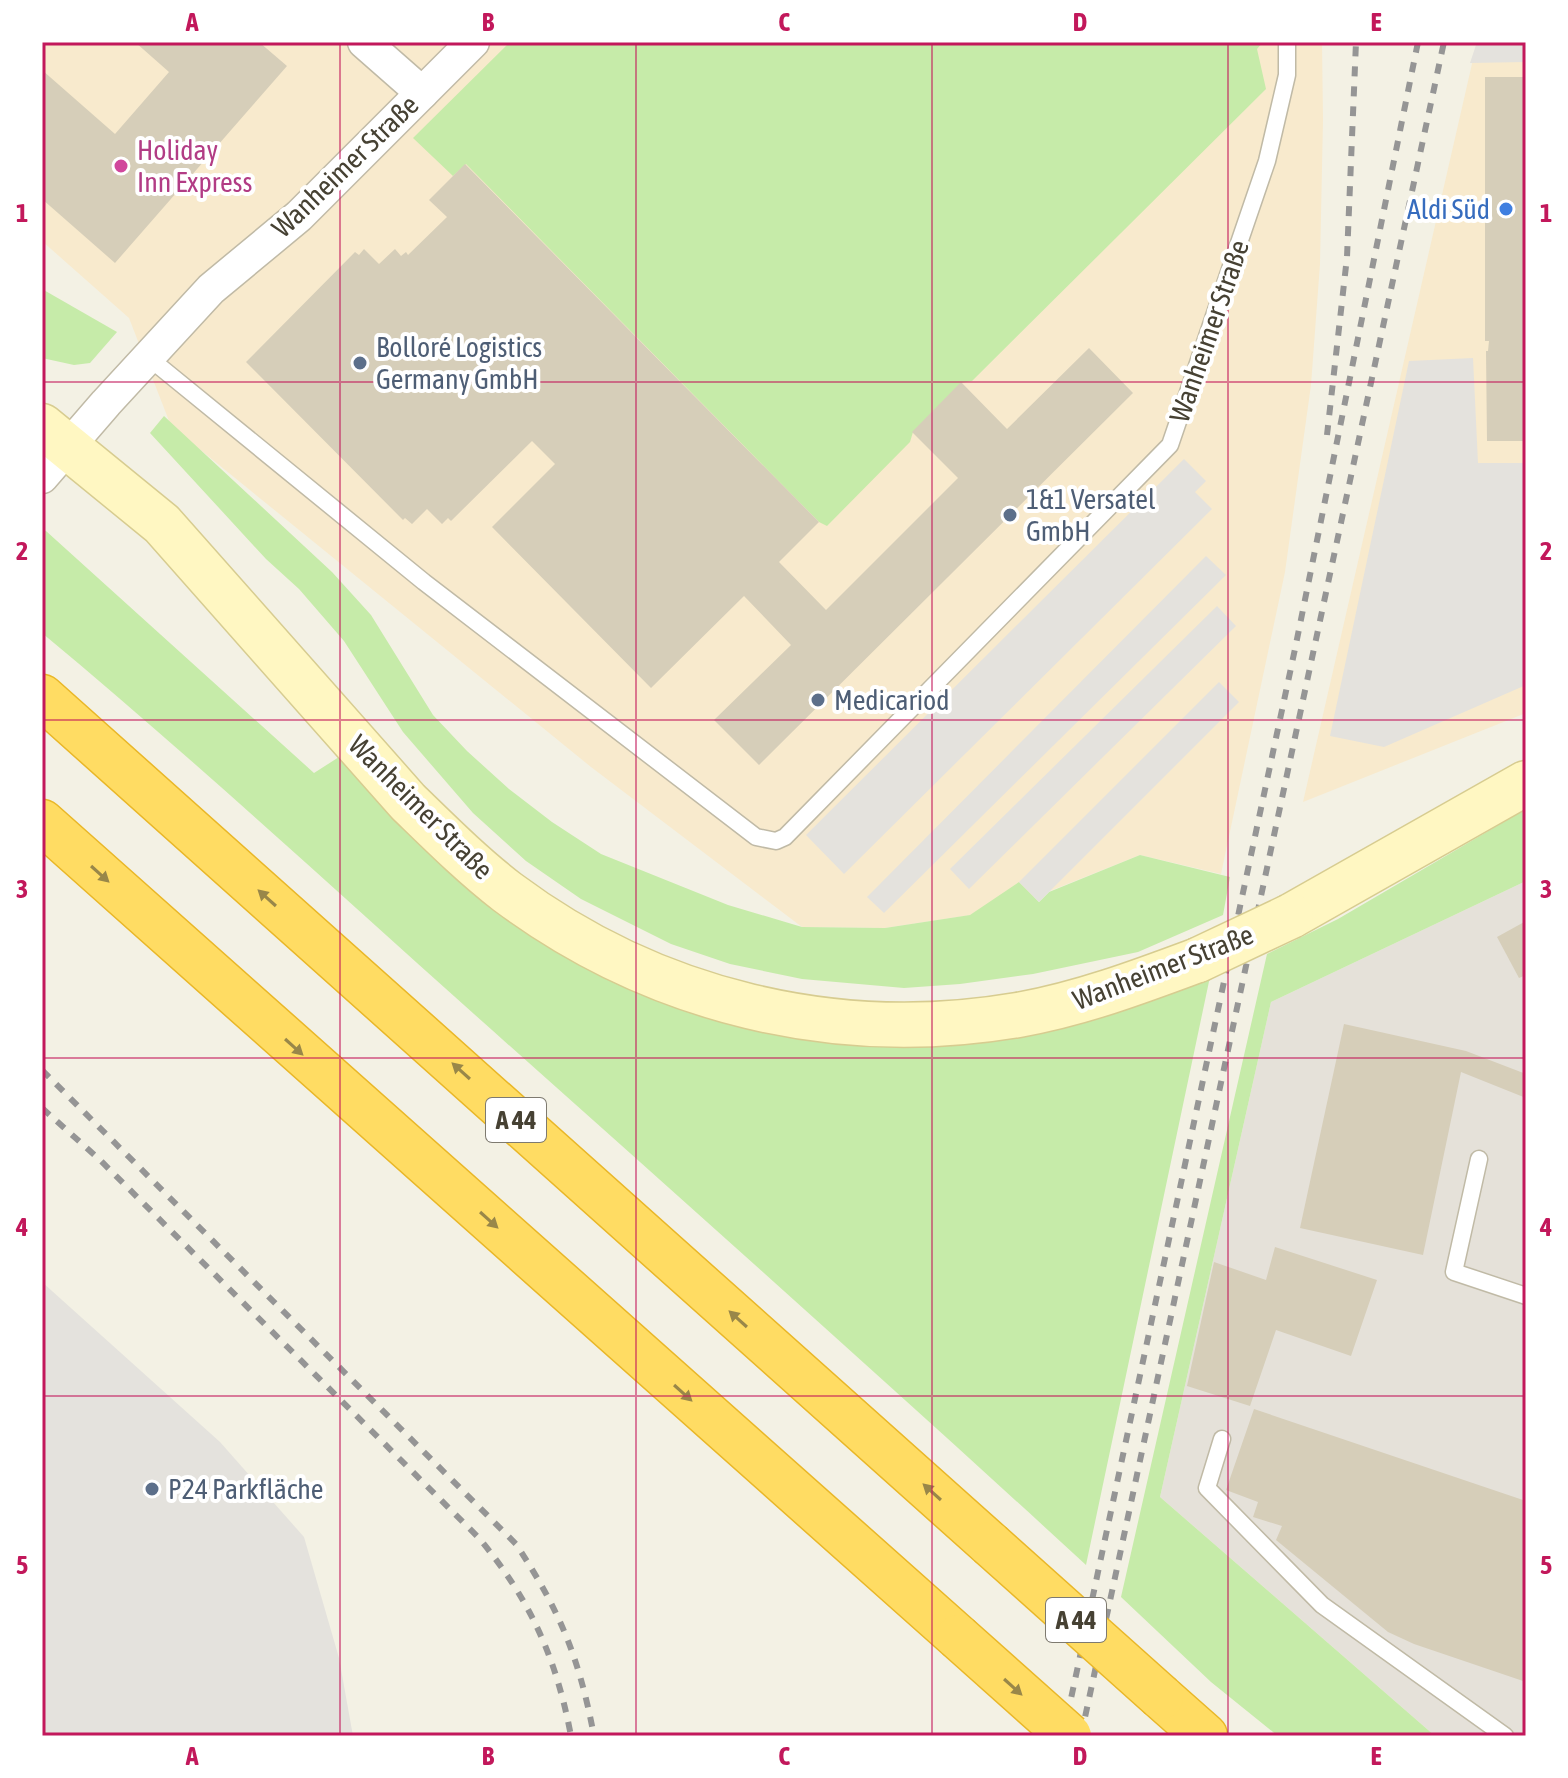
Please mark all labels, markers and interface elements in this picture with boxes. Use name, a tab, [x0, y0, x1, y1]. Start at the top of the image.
text: A	[185, 7, 199, 37]
text: B	[482, 7, 495, 37]
text: C	[778, 7, 790, 37]
text: D	[1073, 7, 1087, 37]
text: E	[1370, 7, 1382, 37]
street label: Wanheimer Straße	[265, 88, 425, 244]
place label: Holiday Inn Express	[137, 134, 252, 198]
marker: Holiday Inn Express	[112, 157, 130, 175]
place label: Aldi Süd	[1407, 193, 1490, 225]
text: 1	[16, 198, 28, 228]
text: 1	[1540, 198, 1552, 228]
marker: Aldi Süd	[1497, 200, 1515, 218]
street label: Wanheimer Straße	[1163, 236, 1255, 426]
place label: Bolloré Logistics Germany GmbH	[376, 331, 542, 395]
marker: Bolloré Logistics Germany GmbH	[351, 354, 369, 372]
place label: 1&1 Versatel GmbH	[1026, 483, 1156, 547]
marker: 1&1 Versatel GmbH	[1001, 506, 1019, 524]
text: 2	[16, 536, 28, 566]
text: 2	[1540, 536, 1552, 566]
place label: Medicariod	[834, 684, 950, 716]
marker: Medicariod	[809, 691, 827, 709]
street label: Wanheimer Straße	[342, 728, 500, 886]
one-way arrow	[90, 865, 110, 882]
text: 3	[16, 874, 28, 904]
text: 3	[1540, 874, 1552, 904]
one-way arrow	[257, 889, 276, 907]
street label: Wanheimer Straße	[1068, 918, 1258, 1016]
one-way arrow	[284, 1038, 304, 1055]
one-way arrow	[451, 1063, 471, 1080]
road number: A 44	[486, 1098, 546, 1142]
one-way arrow	[478, 1211, 498, 1228]
text: 4	[15, 1212, 28, 1242]
text: 4	[1539, 1212, 1552, 1242]
one-way arrow	[729, 1310, 748, 1328]
one-way arrow	[673, 1383, 692, 1401]
place label: P24 Parkfläche	[168, 1473, 323, 1505]
marker: P24 Parkfläche	[143, 1480, 161, 1498]
one-way arrow	[923, 1484, 943, 1501]
text: 5	[16, 1550, 28, 1580]
text: 5	[1540, 1550, 1552, 1580]
road number: A 44	[1046, 1598, 1106, 1642]
one-way arrow	[1004, 1677, 1023, 1695]
text: A	[185, 1741, 199, 1771]
text: B	[482, 1741, 495, 1771]
text: C	[778, 1741, 790, 1771]
text: D	[1073, 1741, 1087, 1771]
text: E	[1370, 1741, 1382, 1771]

